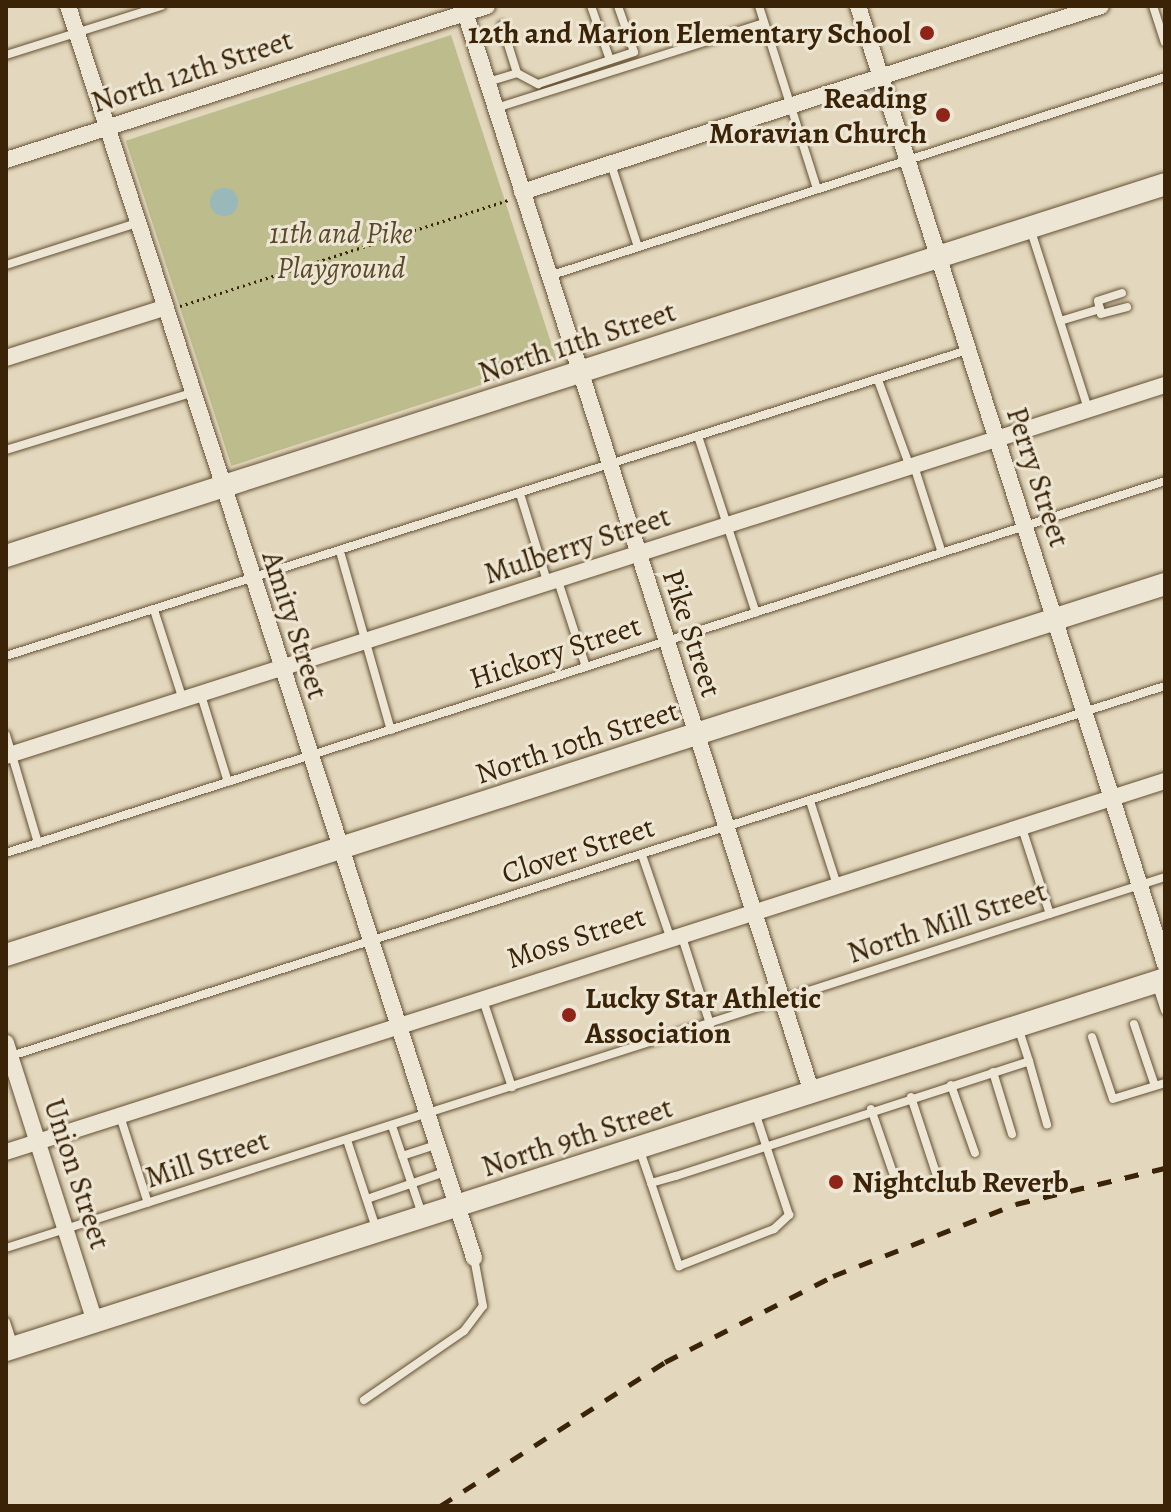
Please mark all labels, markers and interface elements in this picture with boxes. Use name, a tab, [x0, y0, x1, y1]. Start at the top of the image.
place label: 12th and Marion Elementary School	[468, 15, 911, 51]
street label: North 12th Street	[87, 22, 297, 120]
marker: 12th and Marion Elementary School	[918, 24, 936, 42]
place label: Reading Moravian Church	[709, 80, 927, 150]
marker: Reading Moravian Church	[934, 106, 952, 124]
park label: 11th and Pike Playground	[269, 215, 413, 286]
street label: North 11th Street	[474, 293, 680, 391]
street label: Perry Street	[998, 402, 1078, 552]
street label: Mulberry Street	[479, 498, 675, 592]
street label: Amity Street	[254, 547, 336, 703]
street label: Pike Street	[654, 565, 730, 701]
street label: Hickory Street	[465, 607, 645, 697]
street label: North 10th Street	[471, 692, 683, 792]
street label: Clover Street	[497, 808, 659, 892]
street label: North Mill Street	[843, 873, 1051, 971]
street label: Moss Street	[502, 898, 650, 976]
place label: Lucky Star Athletic Association	[585, 980, 821, 1050]
marker: Lucky Star Athletic Association	[560, 1006, 578, 1024]
street label: North 9th Street	[477, 1089, 677, 1185]
street label: Union Street	[36, 1094, 118, 1254]
street label: Mill Street	[141, 1122, 273, 1196]
place label: Nightclub Reverb	[852, 1164, 1069, 1200]
marker: Nightclub Reverb	[827, 1173, 845, 1191]

